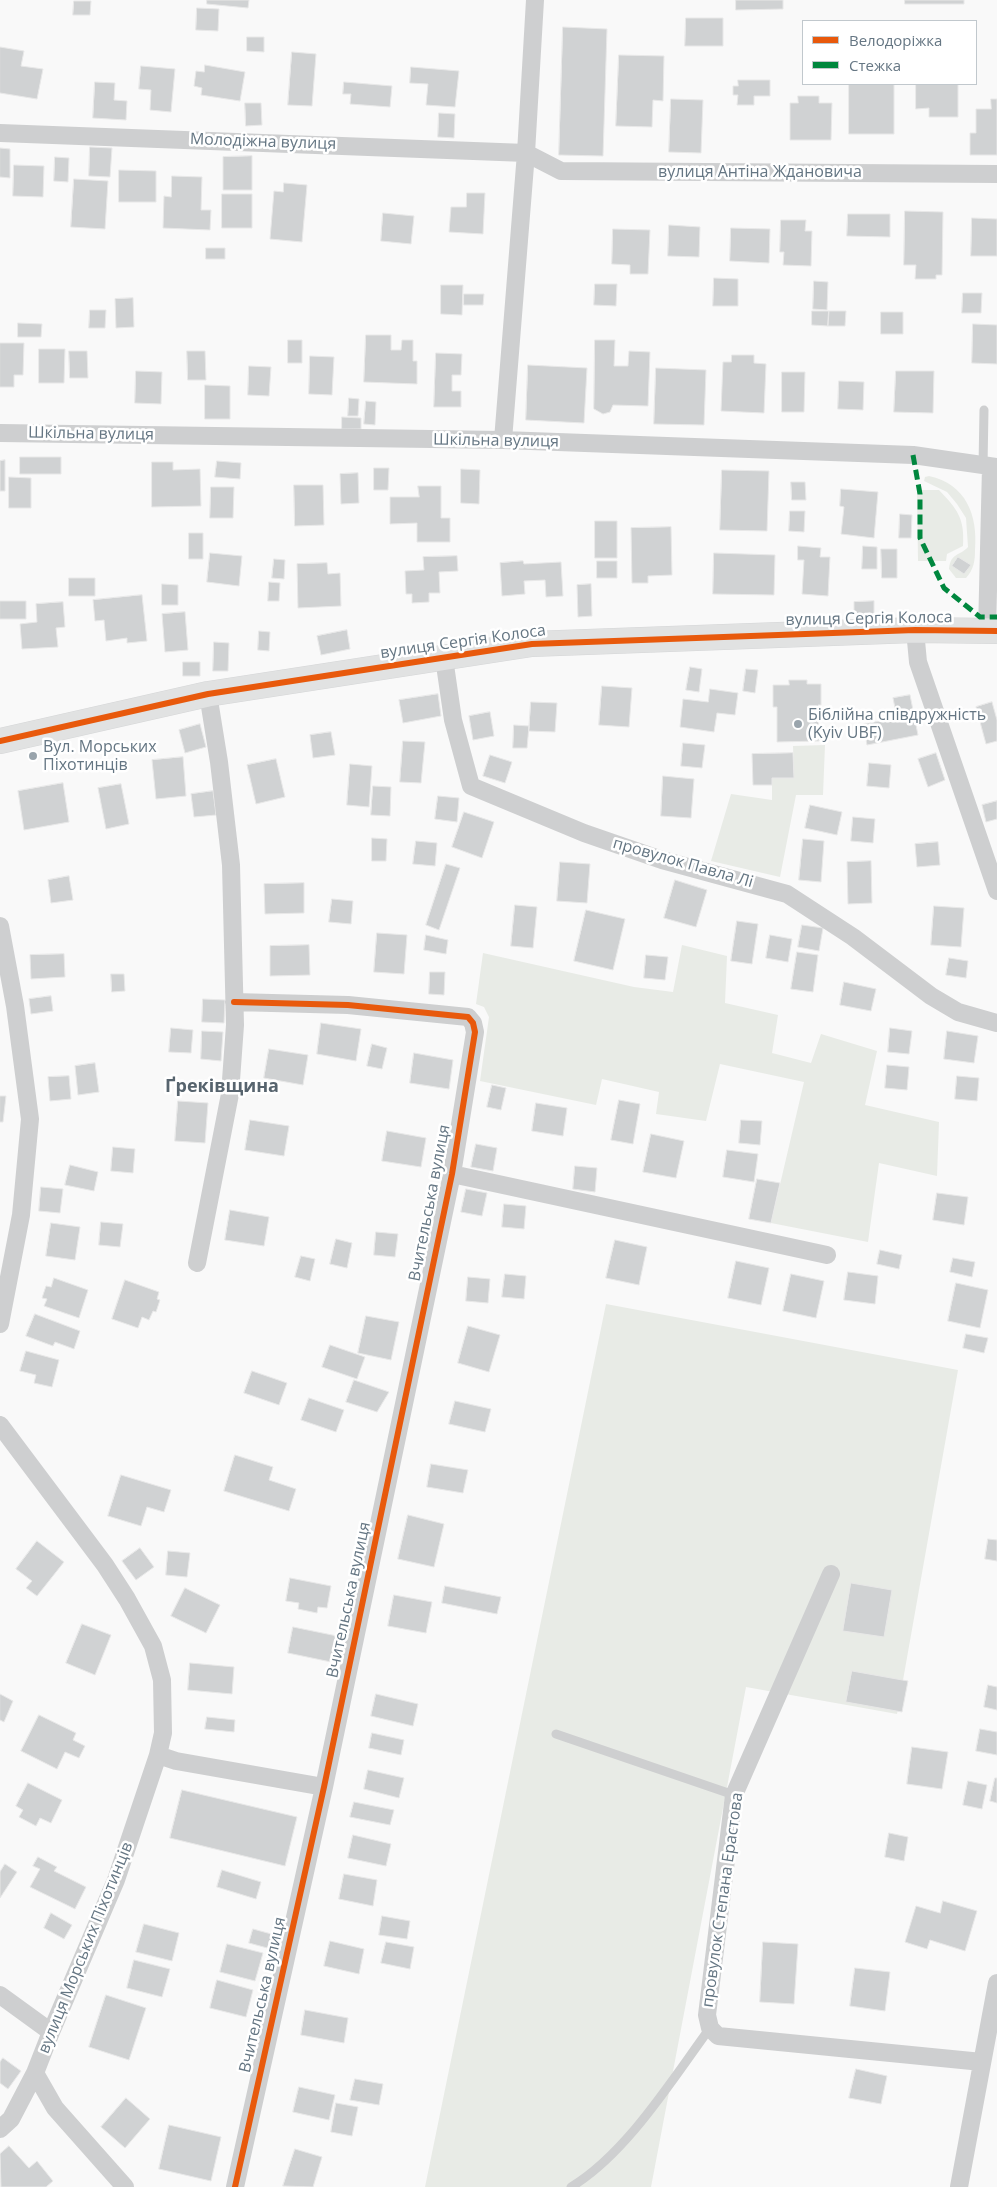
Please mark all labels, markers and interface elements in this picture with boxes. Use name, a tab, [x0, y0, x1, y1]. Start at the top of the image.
legend	[802, 20, 977, 85]
text: Велодоріжка	[849, 30, 942, 50]
text: Стежка	[849, 55, 901, 75]
street label: Молодіжна вулиця	[190, 130, 336, 154]
street label: вулиця Антіна Ждановича	[658, 162, 862, 182]
street label: Шкільна вулиця	[28, 423, 154, 445]
street label: Шкільна вулиця	[433, 430, 559, 452]
street label: вулиця Сергія Колоса	[785, 608, 953, 630]
street label: вулиця Сергія Колоса	[379, 621, 547, 663]
place label: Біблійна співдружність (Kyiv UBF)	[808, 705, 986, 743]
marker: Біблійна співдружність (Kyiv UBF)	[792, 718, 804, 730]
place label: Вул. Морських Піхотинців	[43, 737, 157, 775]
marker: Вул. Морських Піхотинців	[27, 750, 39, 762]
street label: провулок Павла Лі	[611, 834, 755, 892]
district label: Ґреківщина	[165, 1076, 279, 1098]
street label: Вчительська вулиця	[405, 1123, 455, 1283]
street label: Вчительська вулиця	[323, 1520, 375, 1680]
street label: провулок Степана Ерастова	[698, 1791, 748, 2009]
street label: вулиця Морських Піхотинців	[35, 1840, 137, 2056]
street label: Вчительська вулиця	[236, 1915, 290, 2075]

